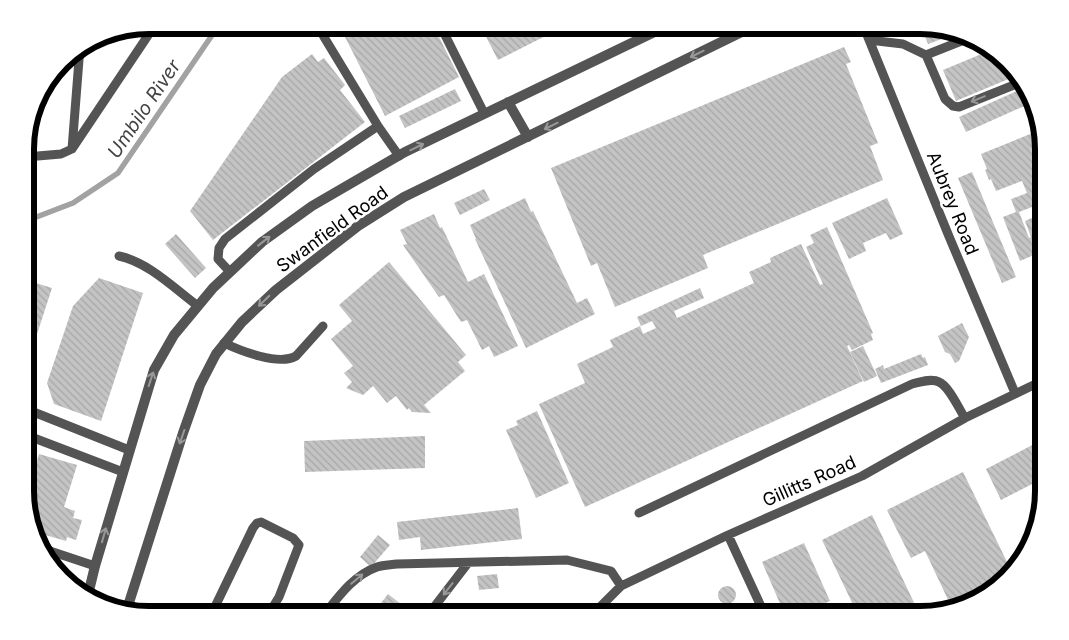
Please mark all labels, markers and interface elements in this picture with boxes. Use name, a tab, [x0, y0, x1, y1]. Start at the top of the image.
one-way arrow	[690, 50, 705, 59]
water label: Umbilo River	[103, 55, 186, 163]
one-way arrow	[971, 95, 987, 104]
one-way arrow	[544, 122, 559, 131]
one-way arrow	[409, 142, 424, 151]
street label: Aubrey Road	[923, 148, 983, 258]
street label: Swanfield Road	[272, 182, 392, 276]
one-way arrow	[257, 236, 270, 247]
one-way arrow	[258, 295, 270, 307]
one-way arrow	[147, 371, 157, 387]
one-way arrow	[176, 429, 186, 445]
street label: Gillitts Road	[759, 451, 859, 511]
one-way arrow	[100, 527, 110, 543]
one-way arrow	[350, 573, 363, 584]
one-way arrow	[442, 582, 453, 595]

